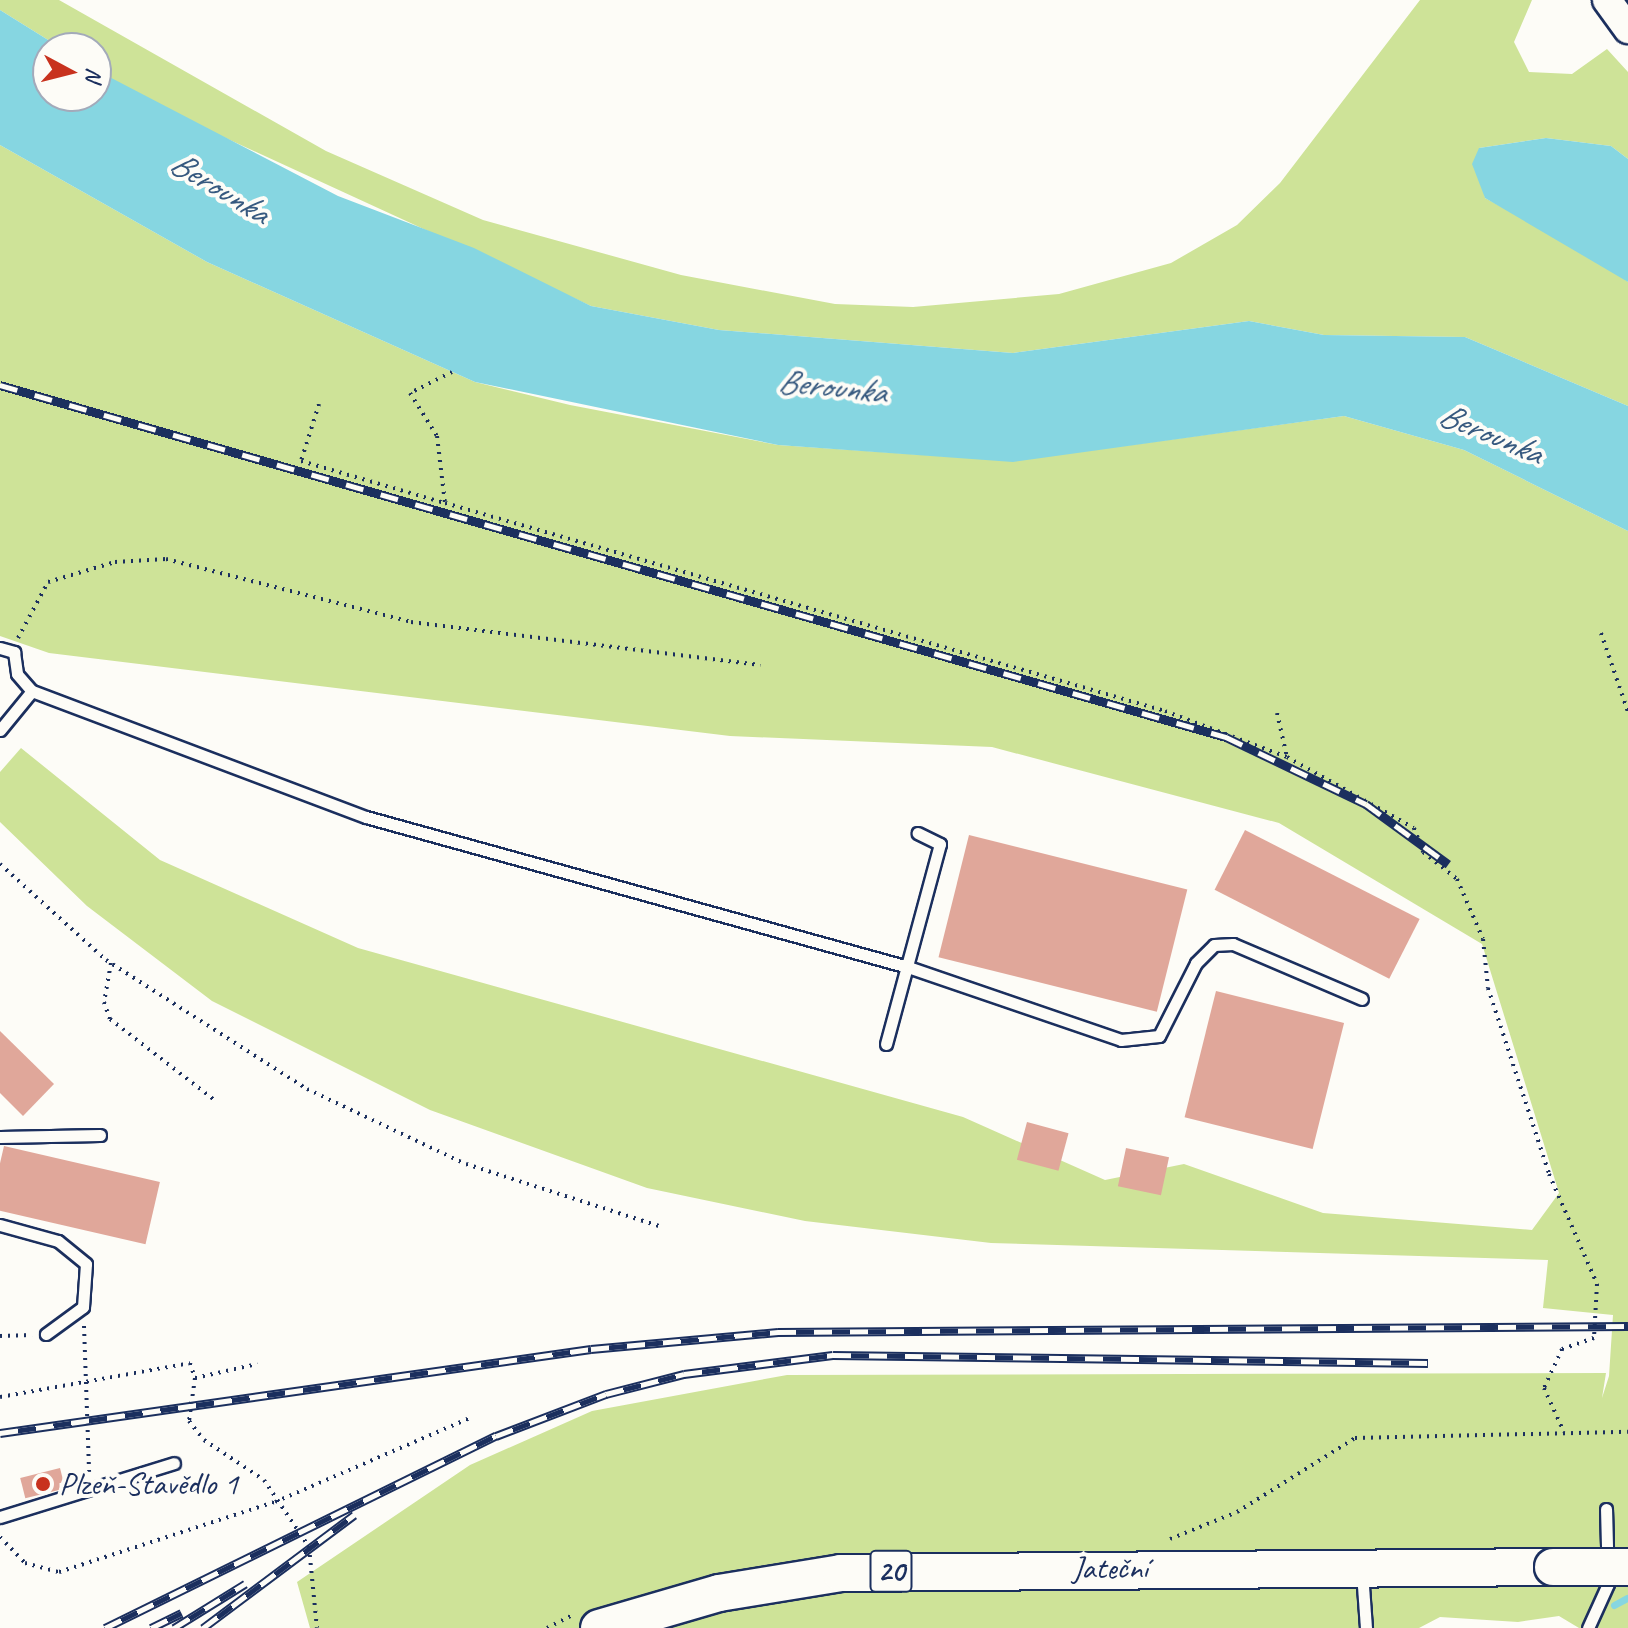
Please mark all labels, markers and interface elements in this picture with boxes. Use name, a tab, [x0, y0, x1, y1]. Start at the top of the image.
north arrow	[32, 32, 112, 112]
text: N	[79, 66, 109, 83]
water label: Berounka	[163, 142, 277, 232]
water label: Berounka	[776, 360, 888, 412]
water label: Berounka	[1433, 393, 1549, 473]
place label: Plzeň-Stavědlo 1	[59, 1465, 238, 1503]
marker: Plzeň-Stavědlo 1	[34, 1475, 52, 1493]
road number: 20	[869, 1545, 913, 1597]
street label: Jateční	[1072, 1549, 1148, 1587]

